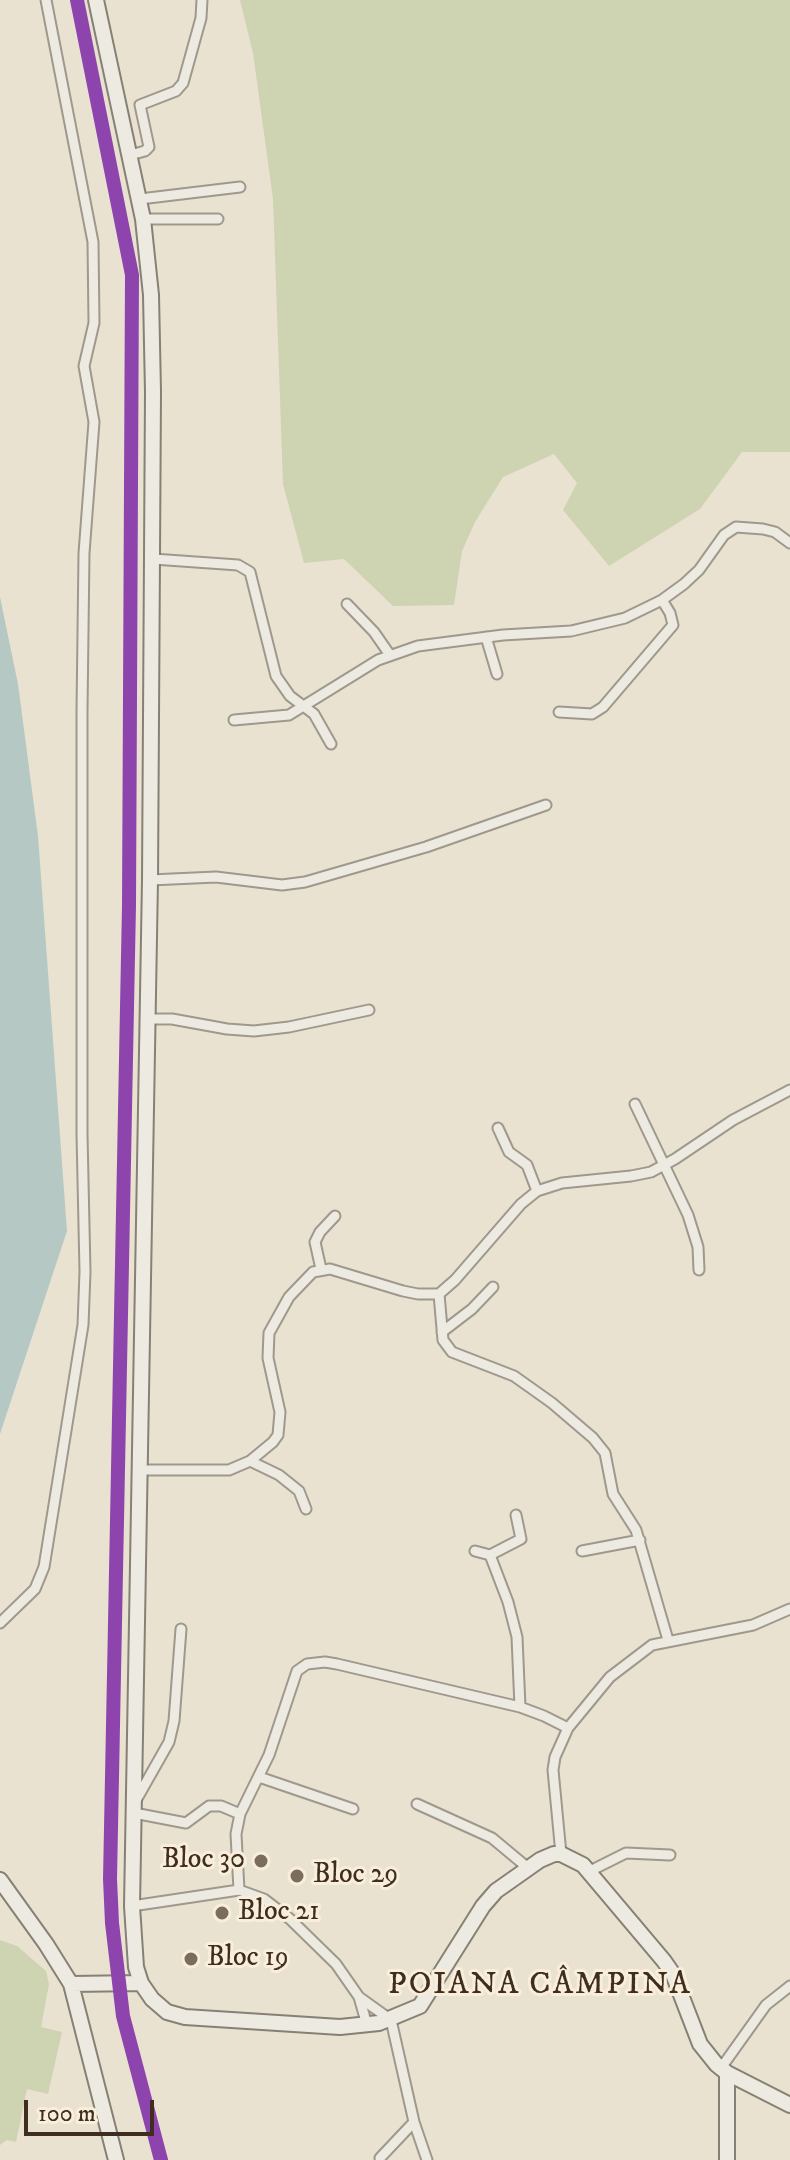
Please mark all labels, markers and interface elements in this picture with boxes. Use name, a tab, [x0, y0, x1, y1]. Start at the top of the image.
place label: Bloc 30	[162, 1844, 245, 1878]
marker: Bloc 30	[252, 1852, 270, 1870]
place label: Bloc 29	[313, 1859, 398, 1893]
marker: Bloc 29	[288, 1867, 306, 1885]
place label: Bloc 21	[238, 1896, 320, 1930]
marker: Bloc 21	[213, 1904, 231, 1922]
place label: Bloc 19	[207, 1942, 289, 1976]
marker: Bloc 19	[182, 1950, 200, 1968]
district label: POIANA CÂMPINA	[388, 1967, 692, 2005]
scale bar	[28, 2084, 158, 2134]
text: 100 m	[38, 2099, 96, 2129]

